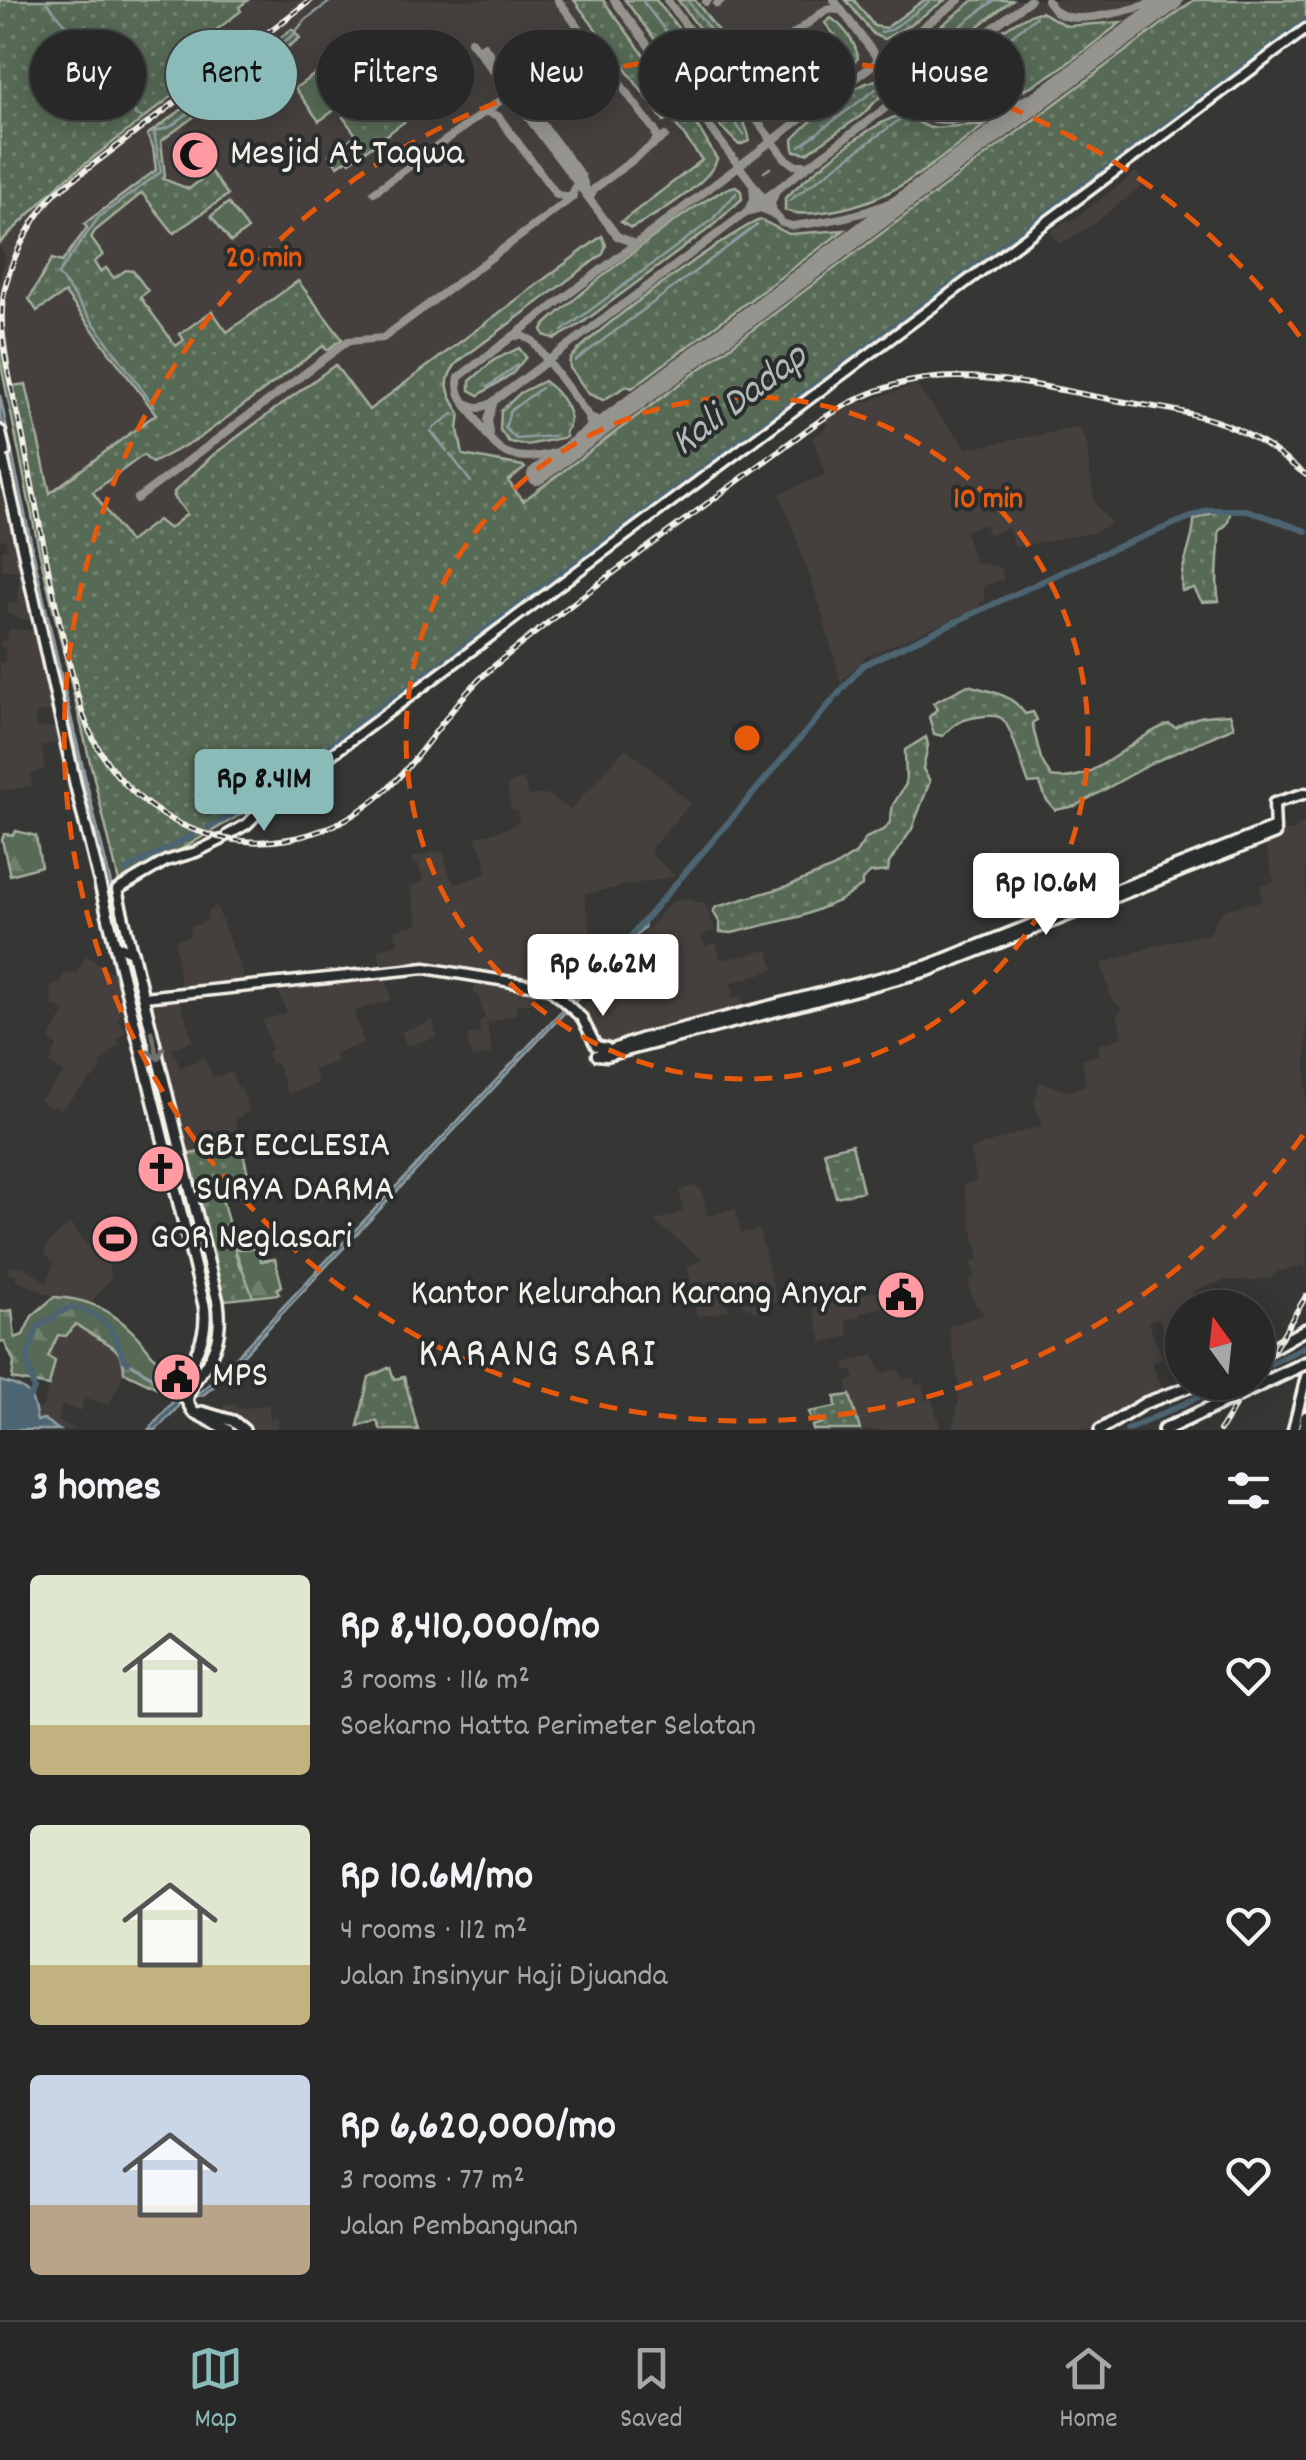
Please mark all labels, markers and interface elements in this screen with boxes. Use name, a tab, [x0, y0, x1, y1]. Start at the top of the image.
chip: Buy	[30, 30, 146, 120]
chip: Rent	[166, 30, 297, 120]
chip: Filters	[317, 30, 474, 120]
chip: New	[494, 30, 619, 120]
chip: Apartment	[639, 30, 855, 120]
chip: House	[875, 30, 1024, 120]
place label: Mesjid At Taqwa	[230, 128, 465, 183]
mosque icon: Mesjid At Taqwa	[169, 129, 221, 181]
text: 20 min	[226, 239, 302, 282]
water label: Kali Dadap	[661, 331, 823, 472]
text: 10 min	[953, 480, 1023, 523]
centre of rings	[729, 720, 765, 756]
pin: Rp 8.41M	[161, 749, 367, 834]
text: Rp 8.41M	[217, 758, 311, 804]
pin: Rp 10.6M	[943, 853, 1149, 938]
text: Rp 10.6M	[995, 862, 1097, 908]
pin: Rp 6.62M	[500, 934, 706, 1019]
text: Rp 6.62M	[549, 943, 657, 989]
one-way arrow	[147, 1030, 166, 1061]
place label: GBI ECCLESIA SURYA DARMA	[196, 1120, 395, 1219]
church icon: GBI ECCLESIA SURYA DARMA	[135, 1143, 187, 1195]
place label: GOR Neglasari	[150, 1212, 352, 1267]
sports icon: GOR Neglasari	[89, 1213, 141, 1265]
place label: Kantor Kelurahan Karang Anyar	[410, 1268, 866, 1323]
public building icon: Kantor Kelurahan Karang Anyar	[875, 1269, 927, 1321]
north arrow	[1165, 1290, 1275, 1400]
map controls	[1165, 1290, 1275, 1400]
district label: KARANG SARI	[418, 1327, 658, 1387]
place label: MPS	[212, 1350, 268, 1405]
public building icon: MPS	[151, 1351, 203, 1403]
text: 3 homes	[30, 1460, 161, 1520]
icon: filters	[1221, 1463, 1276, 1518]
text: Rp 8,410,000/mo	[340, 1599, 600, 1659]
icon: home	[110, 1615, 230, 1735]
icon: heart	[1221, 1648, 1276, 1703]
text: 3 rooms · 116 m²	[340, 1659, 530, 1705]
text: Soekarno Hatta Perimeter Selatan	[340, 1705, 756, 1751]
text: Rp 10.6M/mo	[340, 1849, 533, 1909]
icon: home	[110, 1865, 230, 1985]
icon: heart	[1221, 1898, 1276, 1953]
text: 4 rooms · 112 m²	[340, 1909, 527, 1955]
text: Jalan Insinyur Haji Djuanda	[340, 1955, 668, 2001]
text: Rp 6,620,000/mo	[340, 2099, 616, 2159]
icon: home	[110, 2115, 230, 2235]
icon: heart	[1221, 2148, 1276, 2203]
text: 3 rooms · 77 m²	[340, 2159, 525, 2205]
text: Jalan Pembangunan	[340, 2205, 578, 2251]
tab: Map	[188, 2341, 243, 2441]
tab: Saved	[620, 2341, 683, 2441]
tab: Home	[1059, 2341, 1118, 2441]

